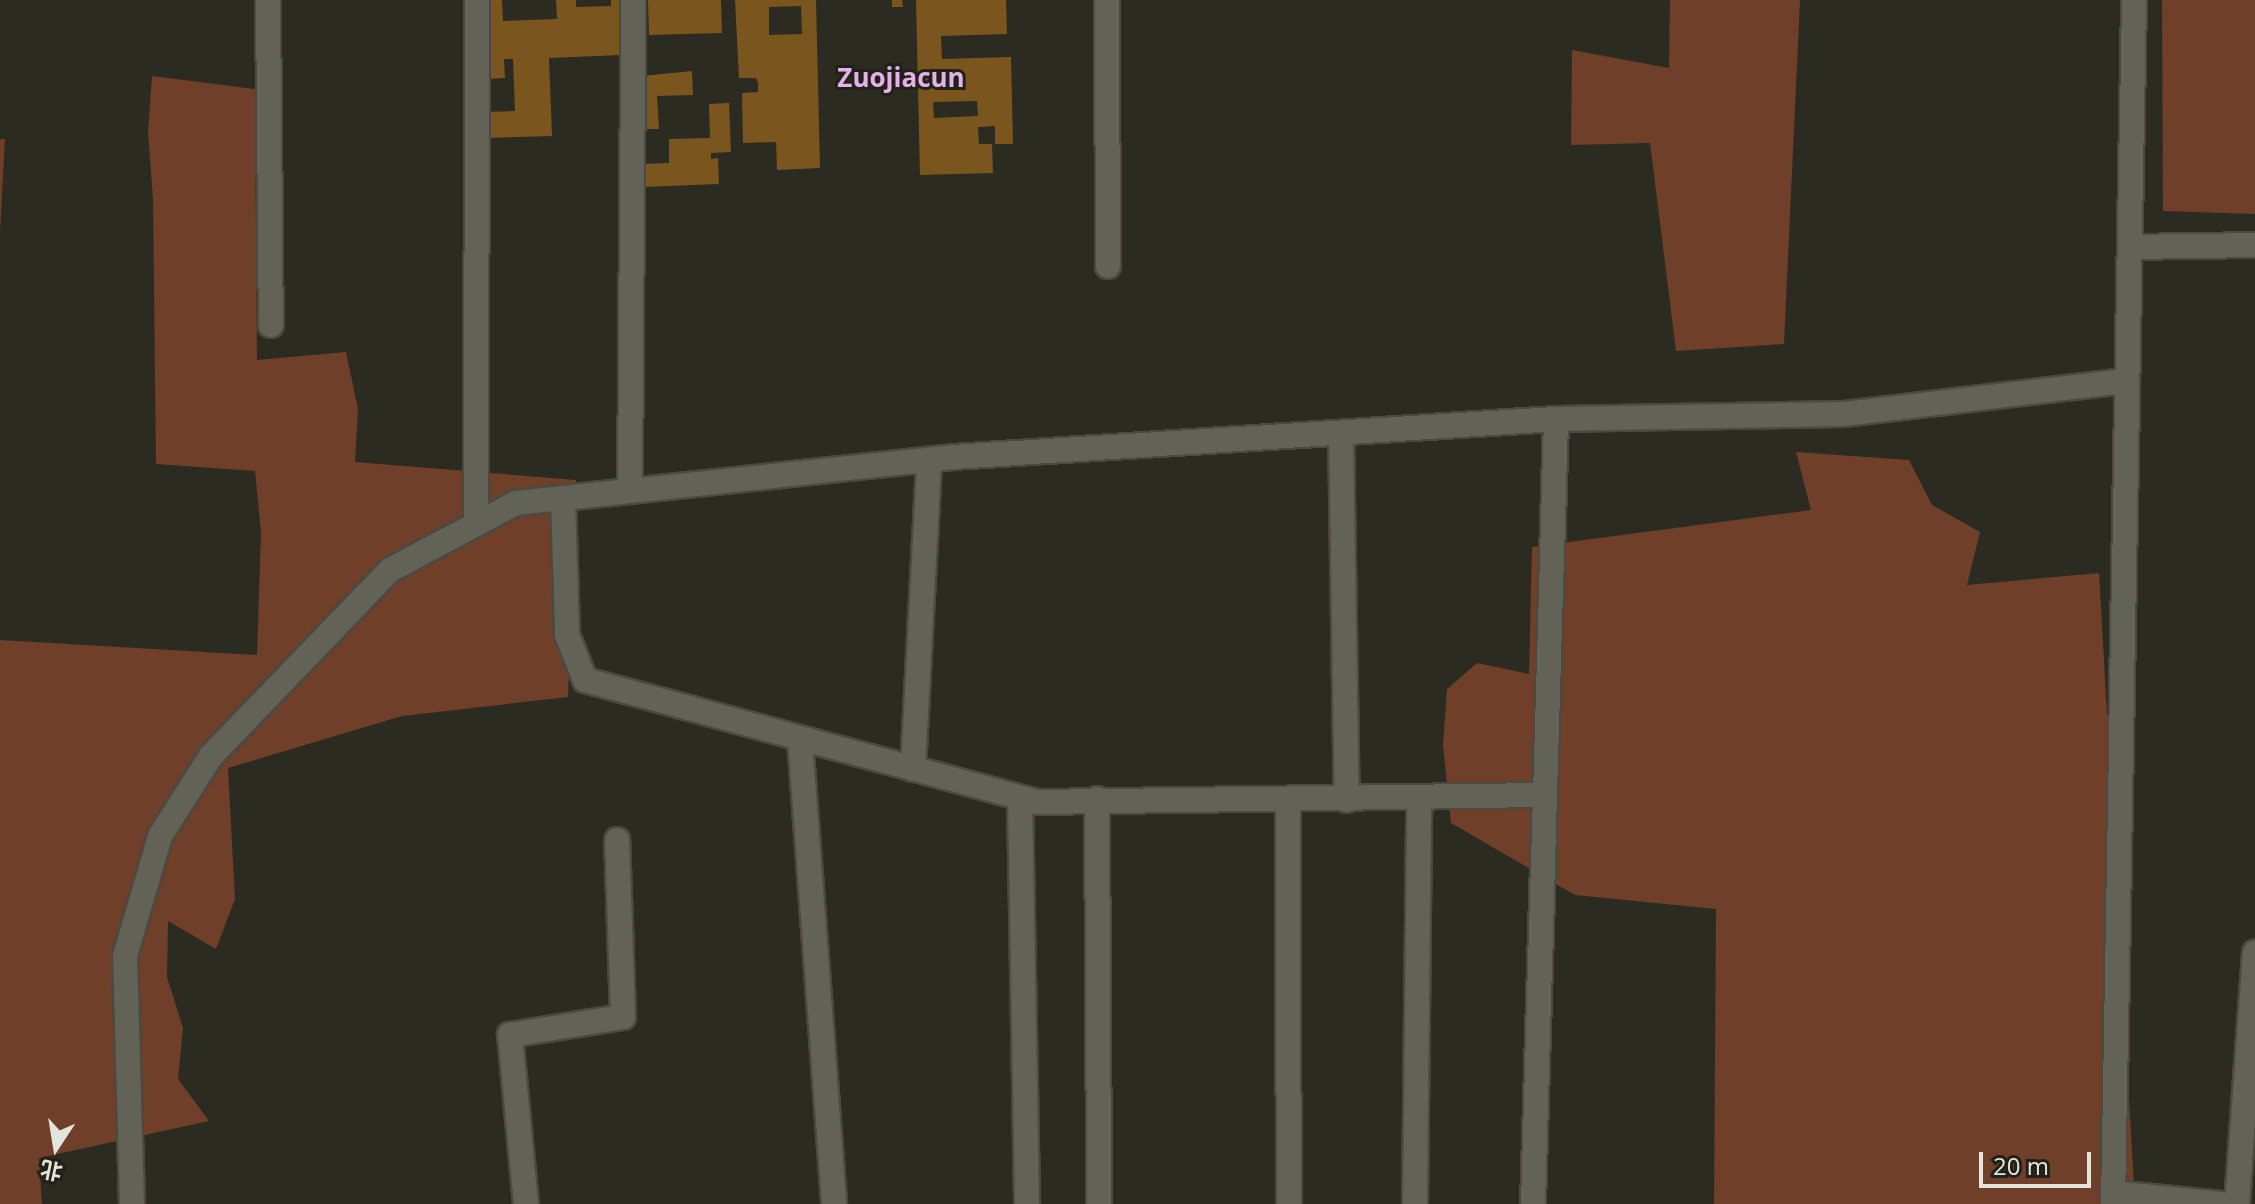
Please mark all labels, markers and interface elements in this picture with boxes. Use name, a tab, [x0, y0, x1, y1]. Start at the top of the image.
district label: Zuojiacun	[837, 62, 965, 94]
north arrow	[16, 1108, 96, 1188]
scale bar	[1983, 1136, 2095, 1186]
text: 20 m	[1993, 1149, 2049, 1182]
text: 北	[37, 1155, 65, 1188]

